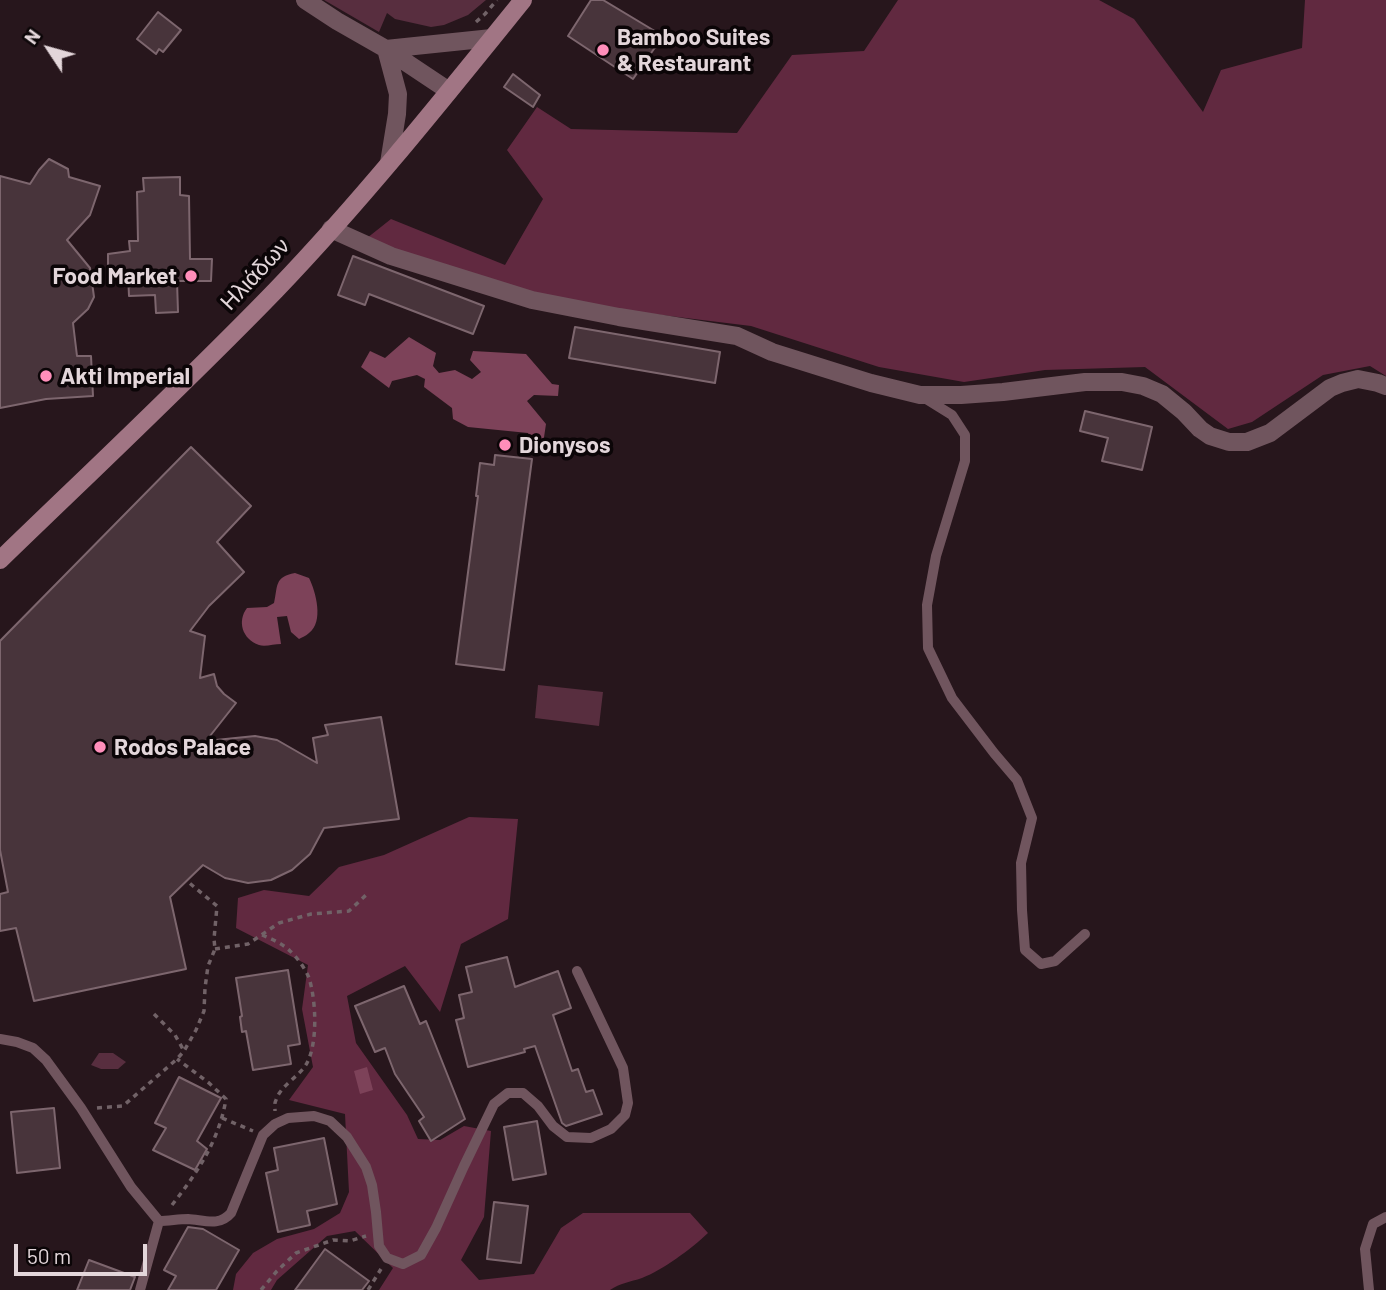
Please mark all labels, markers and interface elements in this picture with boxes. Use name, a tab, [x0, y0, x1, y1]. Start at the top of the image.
north arrow	[14, 14, 84, 84]
place label: Bamboo Suites & Restaurant	[617, 23, 770, 77]
text: N	[19, 24, 45, 48]
marker: Bamboo Suites & Restaurant	[595, 42, 611, 58]
street label: Ηλιάδων	[215, 232, 295, 316]
place label: Food Market	[53, 262, 177, 290]
marker: Food Market	[183, 268, 199, 284]
place label: Akti Imperial	[60, 362, 190, 390]
marker: Akti Imperial	[38, 368, 54, 384]
place label: Dionysos	[519, 431, 611, 459]
marker: Dionysos	[497, 437, 513, 453]
place label: Rodos Palace	[114, 733, 251, 761]
marker: Rodos Palace	[92, 739, 108, 755]
scale bar	[18, 1230, 150, 1274]
text: 50 m	[27, 1243, 71, 1268]

